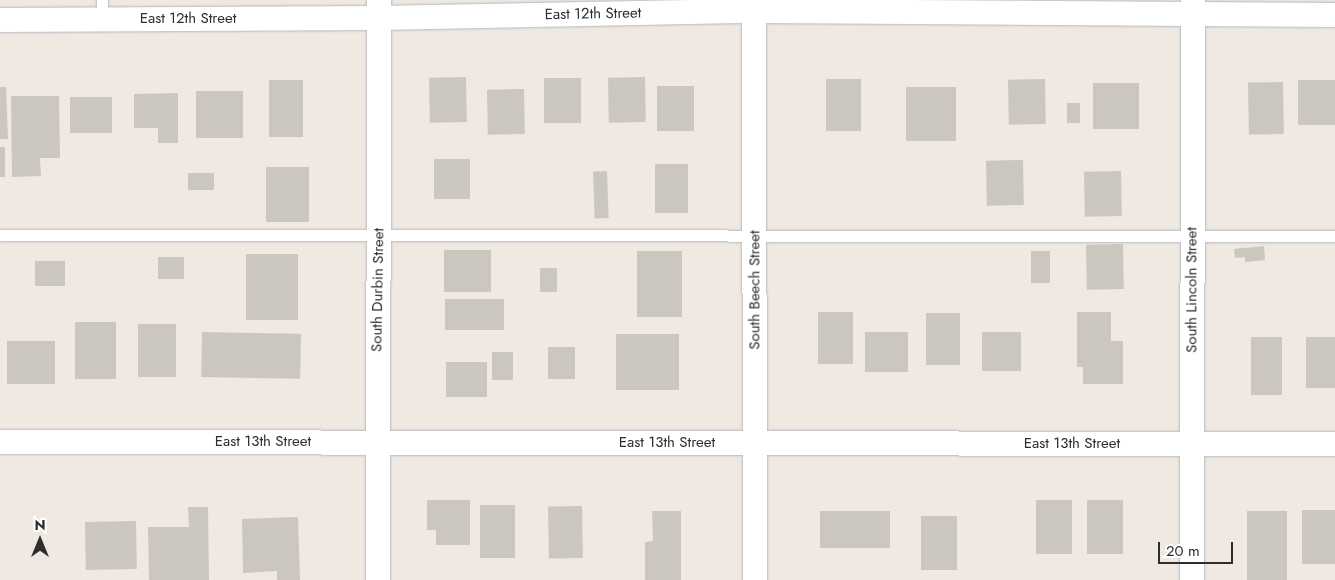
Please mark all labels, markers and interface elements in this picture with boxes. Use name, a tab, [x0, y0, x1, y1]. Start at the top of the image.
street label: East 12th Street	[545, 4, 641, 24]
street label: East 12th Street	[140, 10, 236, 28]
street label: South Lincoln Street	[1183, 227, 1201, 353]
street label: South Durbin Street	[368, 228, 388, 352]
street label: South Beech Street	[746, 230, 764, 350]
street label: East 13th Street	[215, 433, 311, 451]
street label: East 13th Street	[619, 434, 715, 452]
street label: East 13th Street	[1024, 435, 1120, 453]
north arrow	[15, 515, 65, 565]
text: N	[34, 515, 46, 535]
scale bar	[1160, 532, 1235, 564]
text: 20 m	[1166, 540, 1200, 562]

